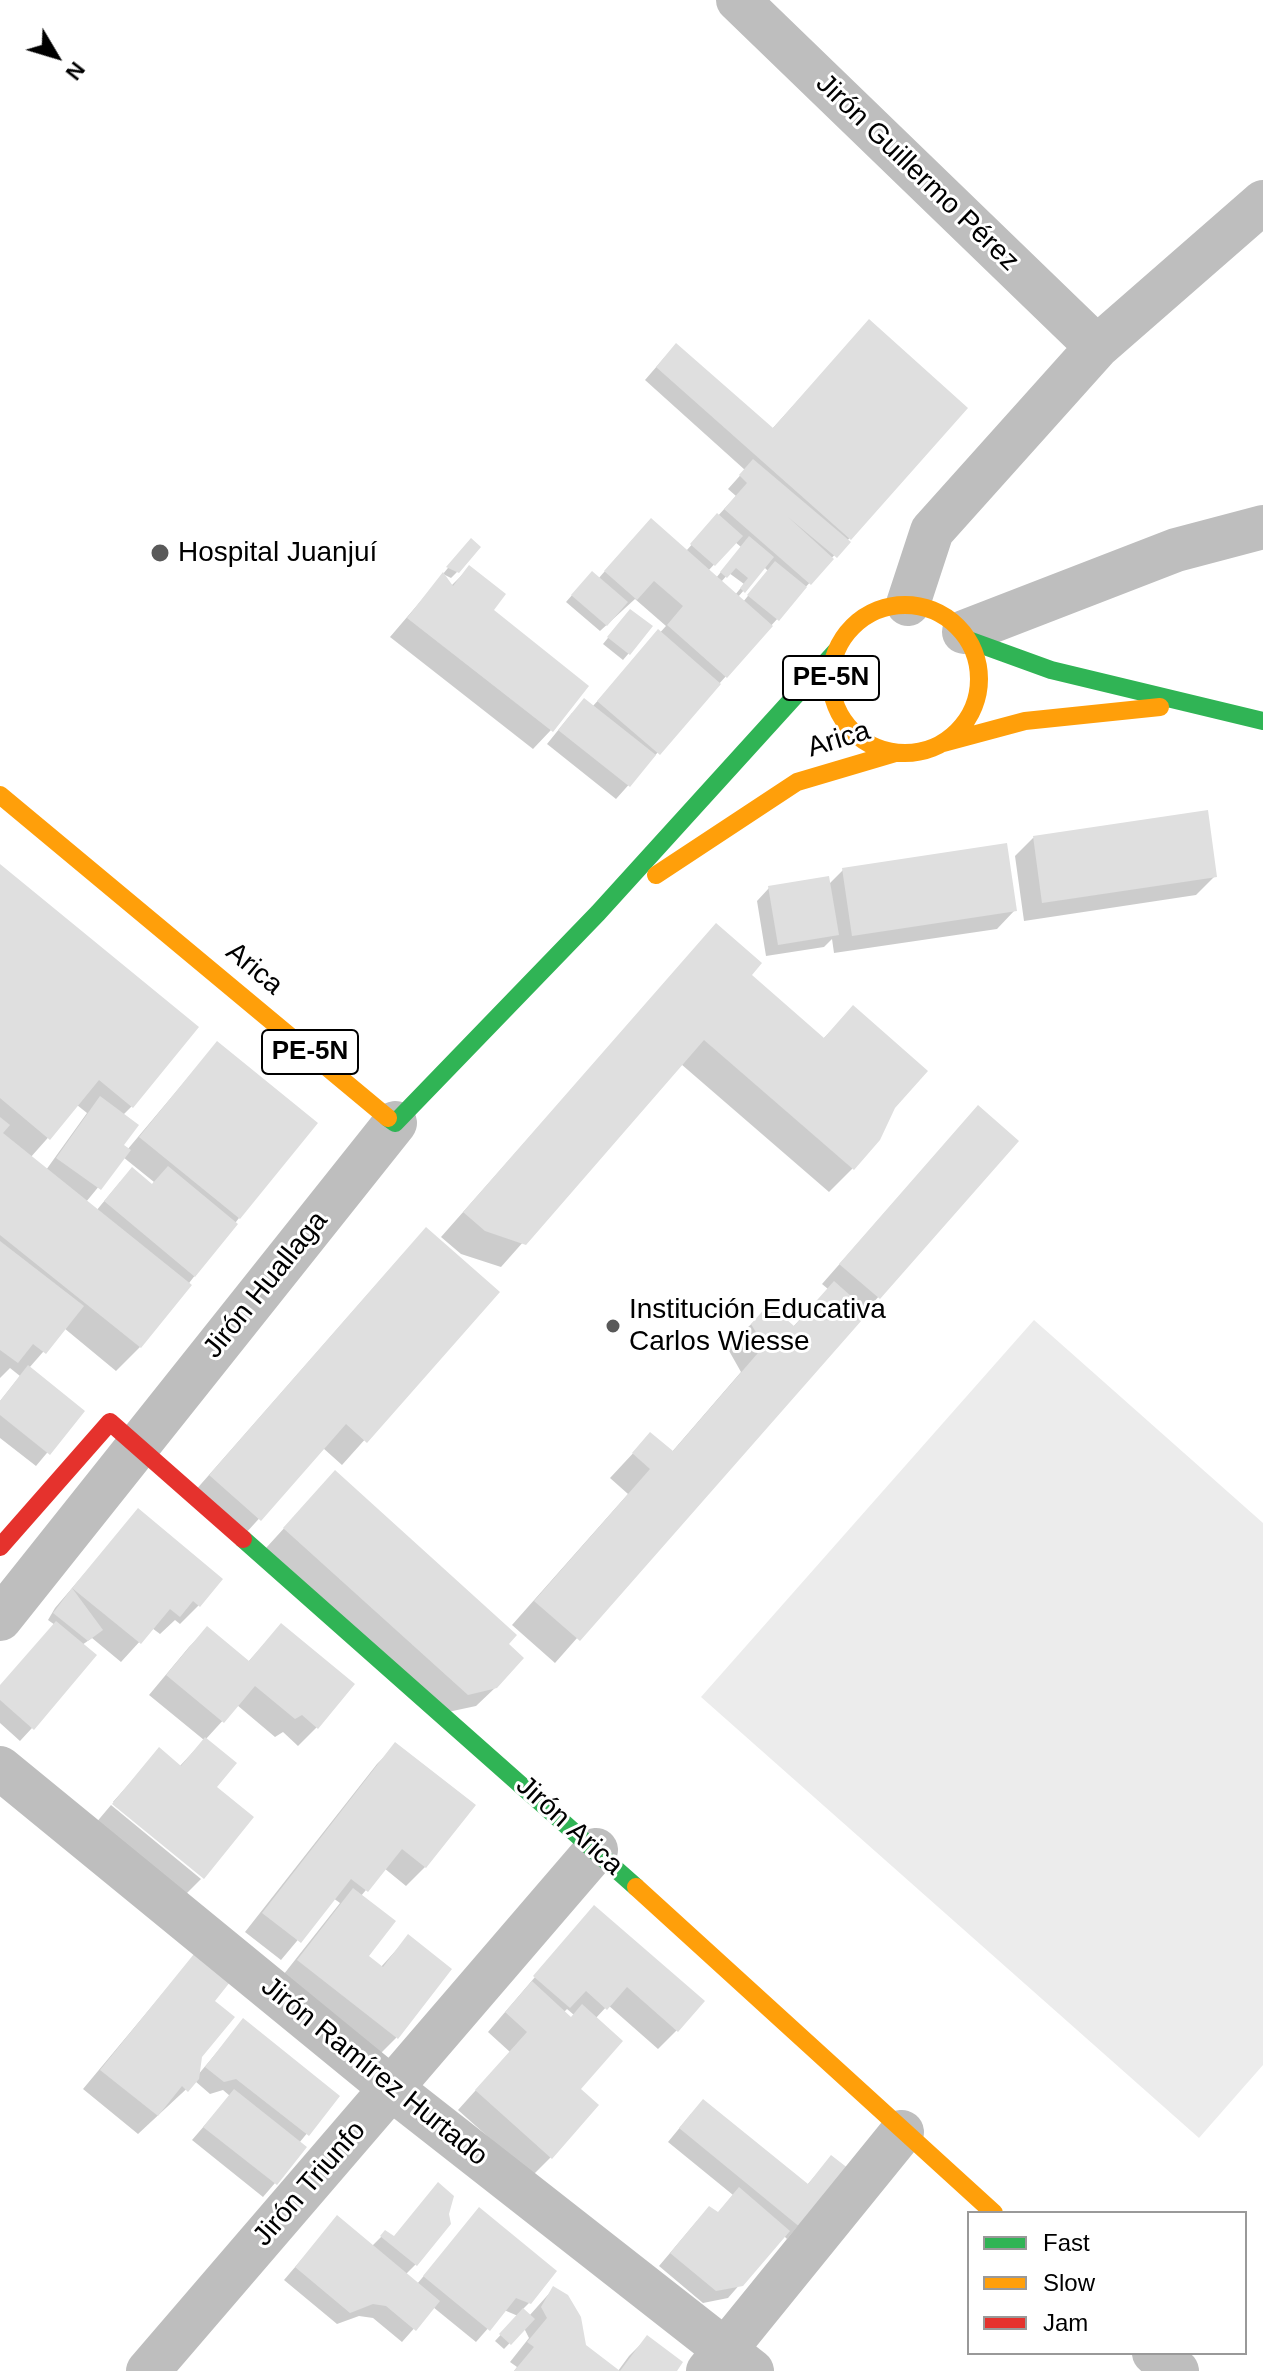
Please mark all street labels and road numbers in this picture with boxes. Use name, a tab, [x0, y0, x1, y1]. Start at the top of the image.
street label: Jirón Guillermo Pérez	[809, 67, 1025, 279]
road number: PE-5N	[783, 656, 879, 700]
street label: Arica	[804, 715, 874, 765]
street label: Arica	[219, 936, 289, 1002]
road number: PE-5N	[262, 1030, 358, 1074]
street label: Jirón Huallaga	[197, 1205, 335, 1365]
street label: Jirón Arica	[509, 1769, 629, 1883]
street label: Jirón Ramírez Hurtado	[254, 1970, 494, 2174]
street label: Jirón Triunfo	[247, 2115, 373, 2253]

